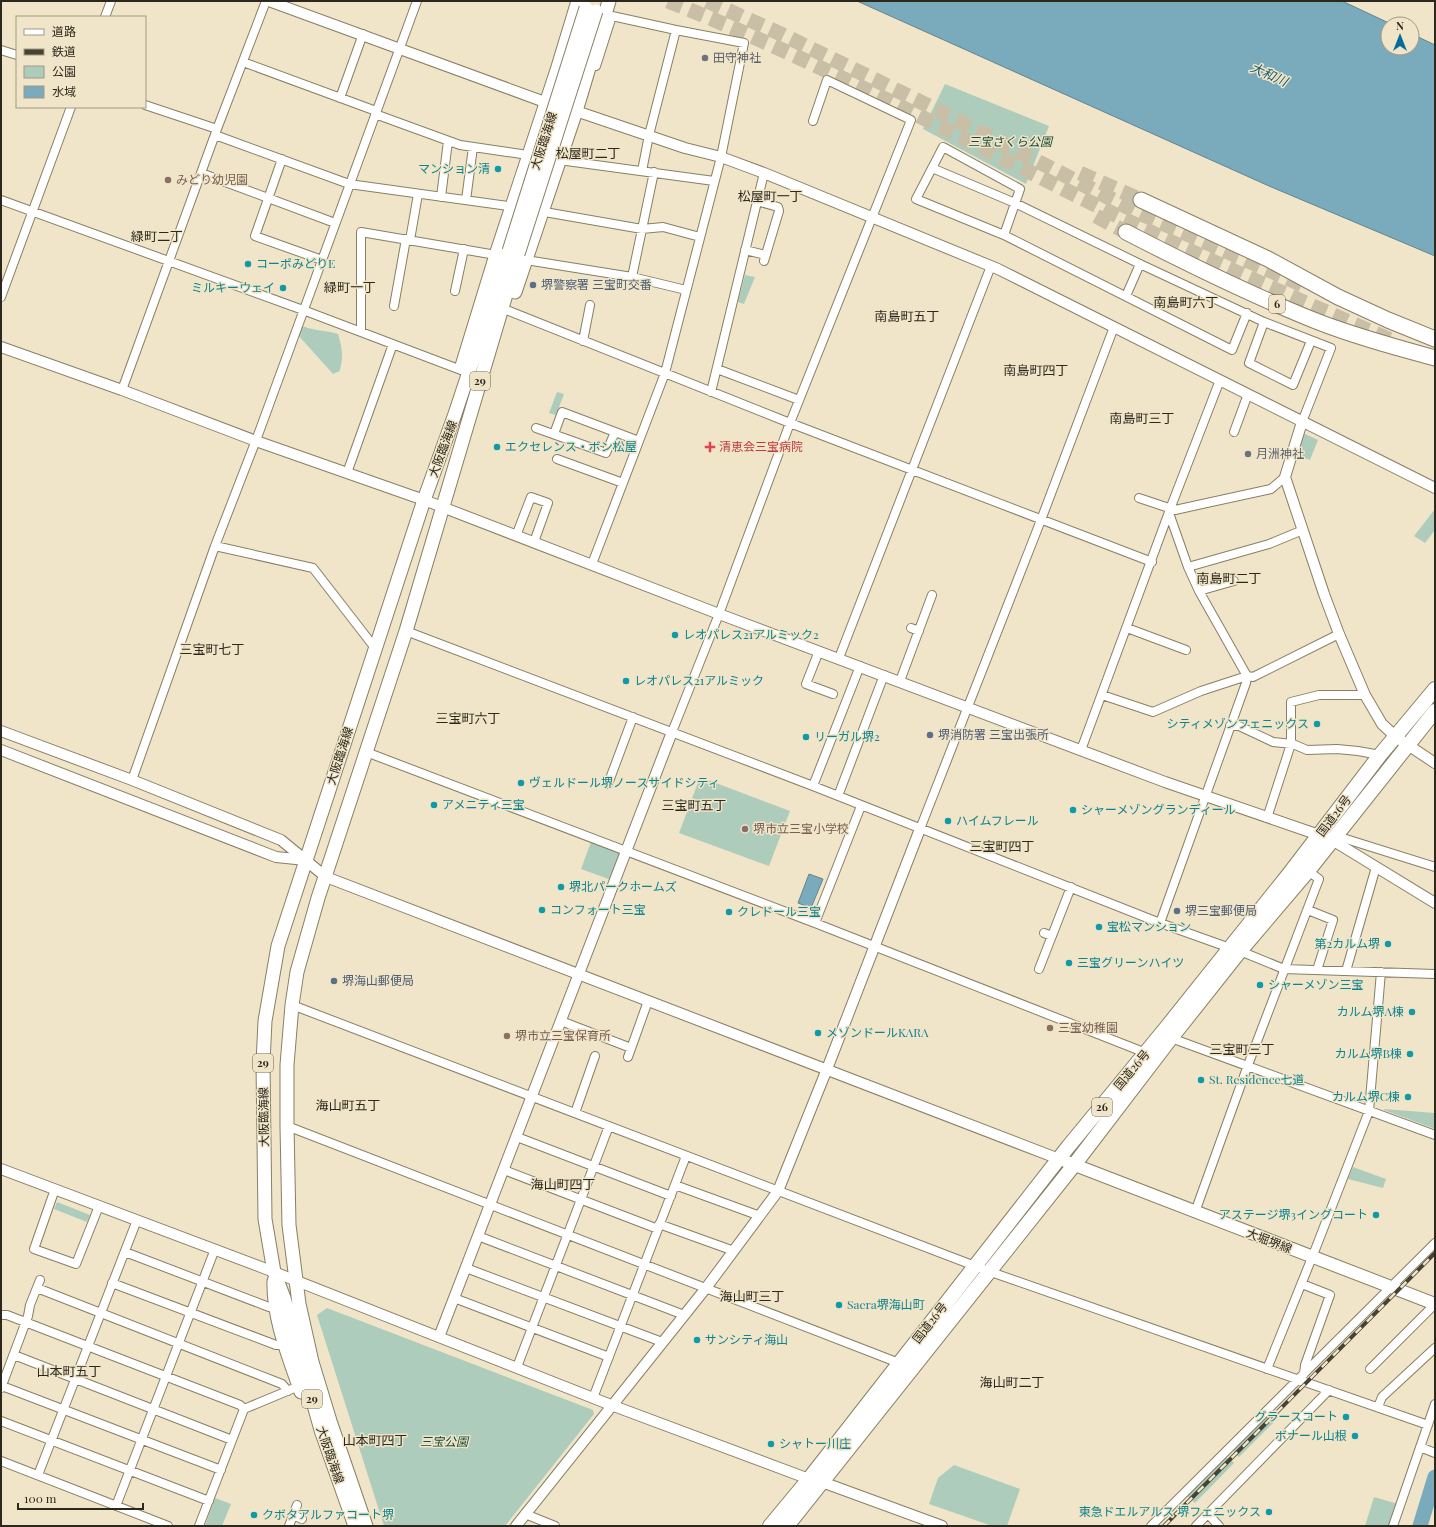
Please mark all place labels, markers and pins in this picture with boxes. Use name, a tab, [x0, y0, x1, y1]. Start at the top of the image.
place label: 田守神社	[713, 49, 761, 65]
marker: 田守神社	[700, 53, 710, 63]
place label: マンション清	[418, 160, 490, 176]
marker: マンション清	[493, 164, 503, 174]
place label: みどり幼児園	[176, 171, 248, 187]
marker: みどり幼児園	[163, 175, 173, 185]
place label: コーポみどりE	[256, 255, 335, 271]
marker: コーポみどりE	[243, 259, 253, 269]
place label: 堺警察署 三宝町交番	[541, 276, 652, 292]
place label: ミルキーウェイ	[191, 279, 275, 295]
marker: 堺警察署 三宝町交番	[528, 280, 538, 290]
marker: ミルキーウェイ	[278, 283, 288, 293]
place label: エクセレンス・ボン松屋	[505, 438, 637, 454]
place label: 清恵会三宝病院	[719, 438, 803, 454]
marker: 清恵会三宝病院	[704, 441, 716, 453]
marker: エクセレンス・ボン松屋	[492, 442, 502, 452]
place label: 月洲神社	[1256, 445, 1304, 461]
marker: 月洲神社	[1243, 449, 1253, 459]
place label: レオパレス21アルミック2	[683, 626, 819, 642]
marker: レオパレス21アルミック2	[670, 630, 680, 640]
place label: レオパレス21アルミック	[634, 672, 764, 688]
marker: レオパレス21アルミック	[621, 676, 631, 686]
place label: シティメゾンフェニックス	[1166, 715, 1309, 731]
marker: シティメゾンフェニックス	[1312, 719, 1322, 729]
place label: 堺消防署 三宝出張所	[938, 726, 1049, 742]
place label: リーガル堺2	[814, 728, 880, 744]
marker: 堺消防署 三宝出張所	[925, 730, 935, 740]
marker: リーガル堺2	[801, 732, 811, 742]
place label: ヴェルドール堺ノースサイドシティ	[529, 774, 720, 790]
marker: ヴェルドール堺ノースサイドシティ	[516, 778, 526, 788]
place label: アメニティ三宝	[442, 796, 525, 812]
marker: アメニティ三宝	[429, 800, 439, 810]
place label: シャーメゾングランディール	[1081, 801, 1236, 817]
marker: シャーメゾングランディール	[1068, 805, 1078, 815]
place label: ハイムフレール	[956, 812, 1039, 828]
marker: ハイムフレール	[943, 816, 953, 826]
place label: 堺市立三宝小学校	[753, 820, 849, 836]
marker: 堺市立三宝小学校	[740, 824, 750, 834]
place label: 堺北パークホームズ	[569, 878, 677, 894]
marker: 堺北パークホームズ	[556, 882, 566, 892]
place label: コンフォート三宝	[550, 901, 646, 917]
place label: 堺三宝郵便局	[1185, 902, 1257, 918]
place label: クレドール三宝	[737, 903, 821, 919]
marker: コンフォート三宝	[537, 905, 547, 915]
marker: 堺三宝郵便局	[1172, 906, 1182, 916]
marker: クレドール三宝	[724, 907, 734, 917]
place label: 宝松マンション	[1107, 918, 1191, 934]
marker: 宝松マンション	[1094, 922, 1104, 932]
place label: 第2カルム堺	[1314, 935, 1380, 951]
marker: 第2カルム堺	[1383, 939, 1393, 949]
place label: 三宝グリーンハイツ	[1077, 954, 1184, 970]
marker: 三宝グリーンハイツ	[1064, 958, 1074, 968]
place label: 堺海山郵便局	[342, 972, 414, 988]
marker: 堺海山郵便局	[329, 976, 339, 986]
place label: シャーメゾン三宝	[1268, 976, 1364, 992]
marker: シャーメゾン三宝	[1255, 980, 1265, 990]
place label: カルム堺A棟	[1337, 1003, 1404, 1019]
marker: カルム堺A棟	[1407, 1007, 1417, 1017]
place label: 三宝幼稚園	[1058, 1019, 1118, 1035]
marker: 三宝幼稚園	[1045, 1023, 1055, 1033]
place label: メゾンドールKARA	[826, 1024, 929, 1040]
place label: 堺市立三宝保育所	[515, 1027, 611, 1043]
marker: メゾンドールKARA	[813, 1028, 823, 1038]
marker: 堺市立三宝保育所	[502, 1031, 512, 1041]
place label: カルム堺B棟	[1335, 1045, 1402, 1061]
marker: カルム堺B棟	[1405, 1049, 1415, 1059]
place label: St. Residence七道	[1209, 1071, 1305, 1087]
marker: St. Residence七道	[1196, 1075, 1206, 1085]
place label: カルム堺C棟	[1332, 1088, 1400, 1104]
marker: カルム堺C棟	[1403, 1092, 1413, 1102]
place label: アステージ堺3イングコート	[1219, 1206, 1368, 1222]
marker: アステージ堺3イングコート	[1371, 1210, 1381, 1220]
place label: Saera堺海山町	[847, 1296, 925, 1312]
marker: Saera堺海山町	[834, 1300, 844, 1310]
place label: サンシティ海山	[705, 1331, 788, 1347]
marker: サンシティ海山	[692, 1335, 702, 1345]
place label: グラースコート	[1255, 1408, 1338, 1424]
marker: グラースコート	[1341, 1412, 1351, 1422]
place label: ボナール山根	[1275, 1427, 1347, 1443]
marker: ボナール山根	[1350, 1431, 1360, 1441]
place label: シャトー川庄	[779, 1435, 851, 1451]
marker: シャトー川庄	[766, 1439, 776, 1449]
place label: 東急ドエルアルス 堺フェニックス	[1078, 1503, 1261, 1519]
place label: クボタアルファコート堺	[262, 1506, 394, 1522]
marker: 東急ドエルアルス 堺フェニックス	[1264, 1507, 1274, 1517]
marker: クボタアルファコート堺	[249, 1510, 259, 1520]

